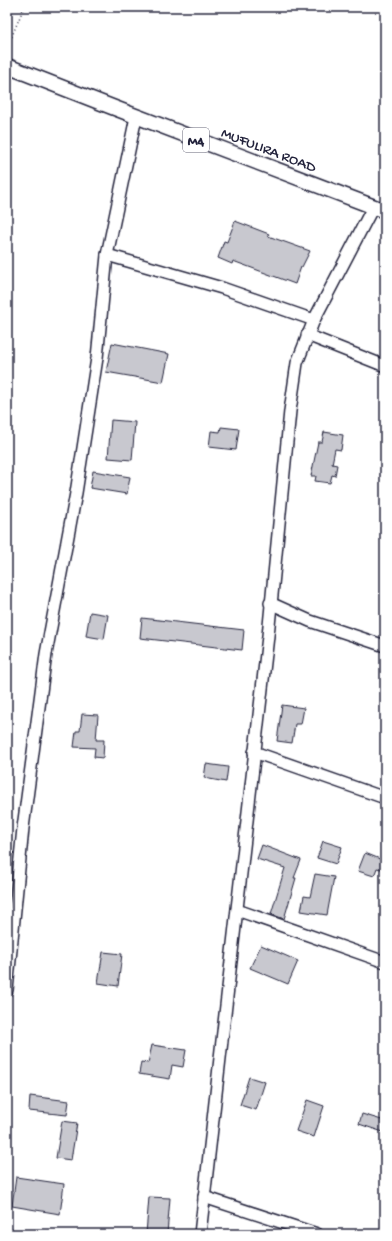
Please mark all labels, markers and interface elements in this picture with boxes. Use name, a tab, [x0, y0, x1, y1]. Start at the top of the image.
street label: MUFULIRA ROAD	[218, 124, 319, 177]
road number: M4	[183, 128, 209, 152]

